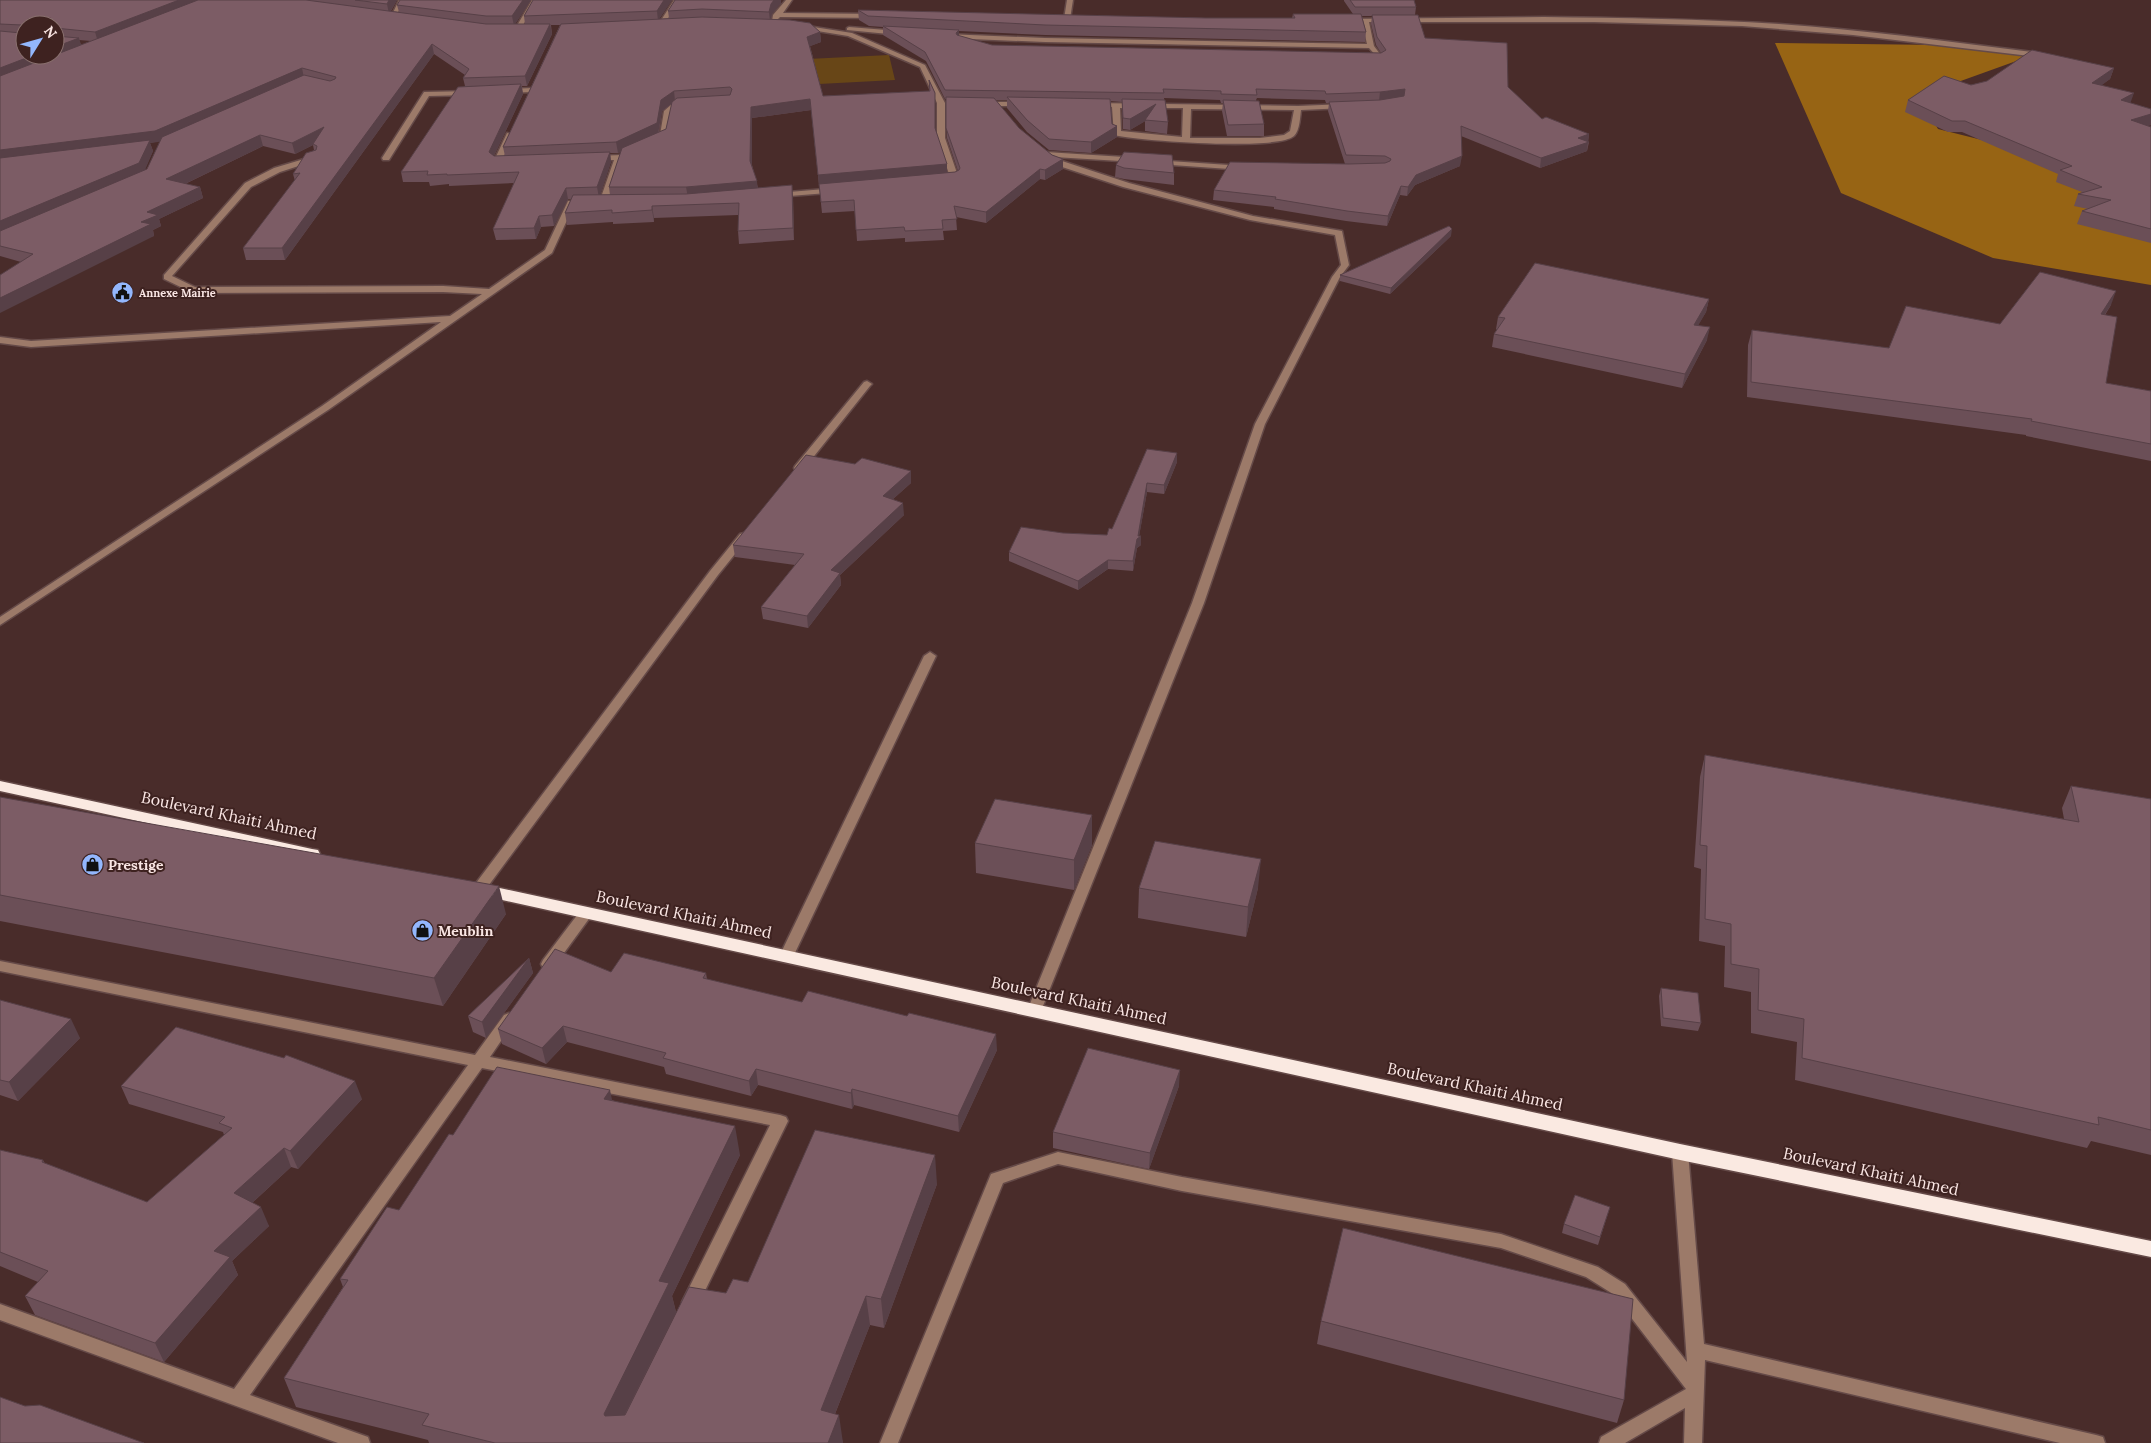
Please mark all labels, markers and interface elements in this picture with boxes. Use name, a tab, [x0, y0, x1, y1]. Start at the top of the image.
north arrow	[15, 15, 65, 65]
text: N	[40, 22, 61, 42]
public building icon: Annexe Mairie	[111, 281, 135, 305]
place label: Annexe Mairie	[139, 286, 216, 300]
street label: Boulevard Khaiti Ahmed	[139, 787, 319, 843]
shop icon: Prestige	[80, 853, 104, 877]
place label: Prestige	[108, 856, 164, 874]
street label: Boulevard Khaiti Ahmed	[594, 886, 774, 942]
shop icon: Meublin	[410, 919, 434, 943]
place label: Meublin	[438, 922, 493, 940]
street label: Boulevard Khaiti Ahmed	[989, 972, 1169, 1028]
street label: Boulevard Khaiti Ahmed	[1385, 1058, 1565, 1114]
street label: Boulevard Khaiti Ahmed	[1781, 1143, 1961, 1199]

